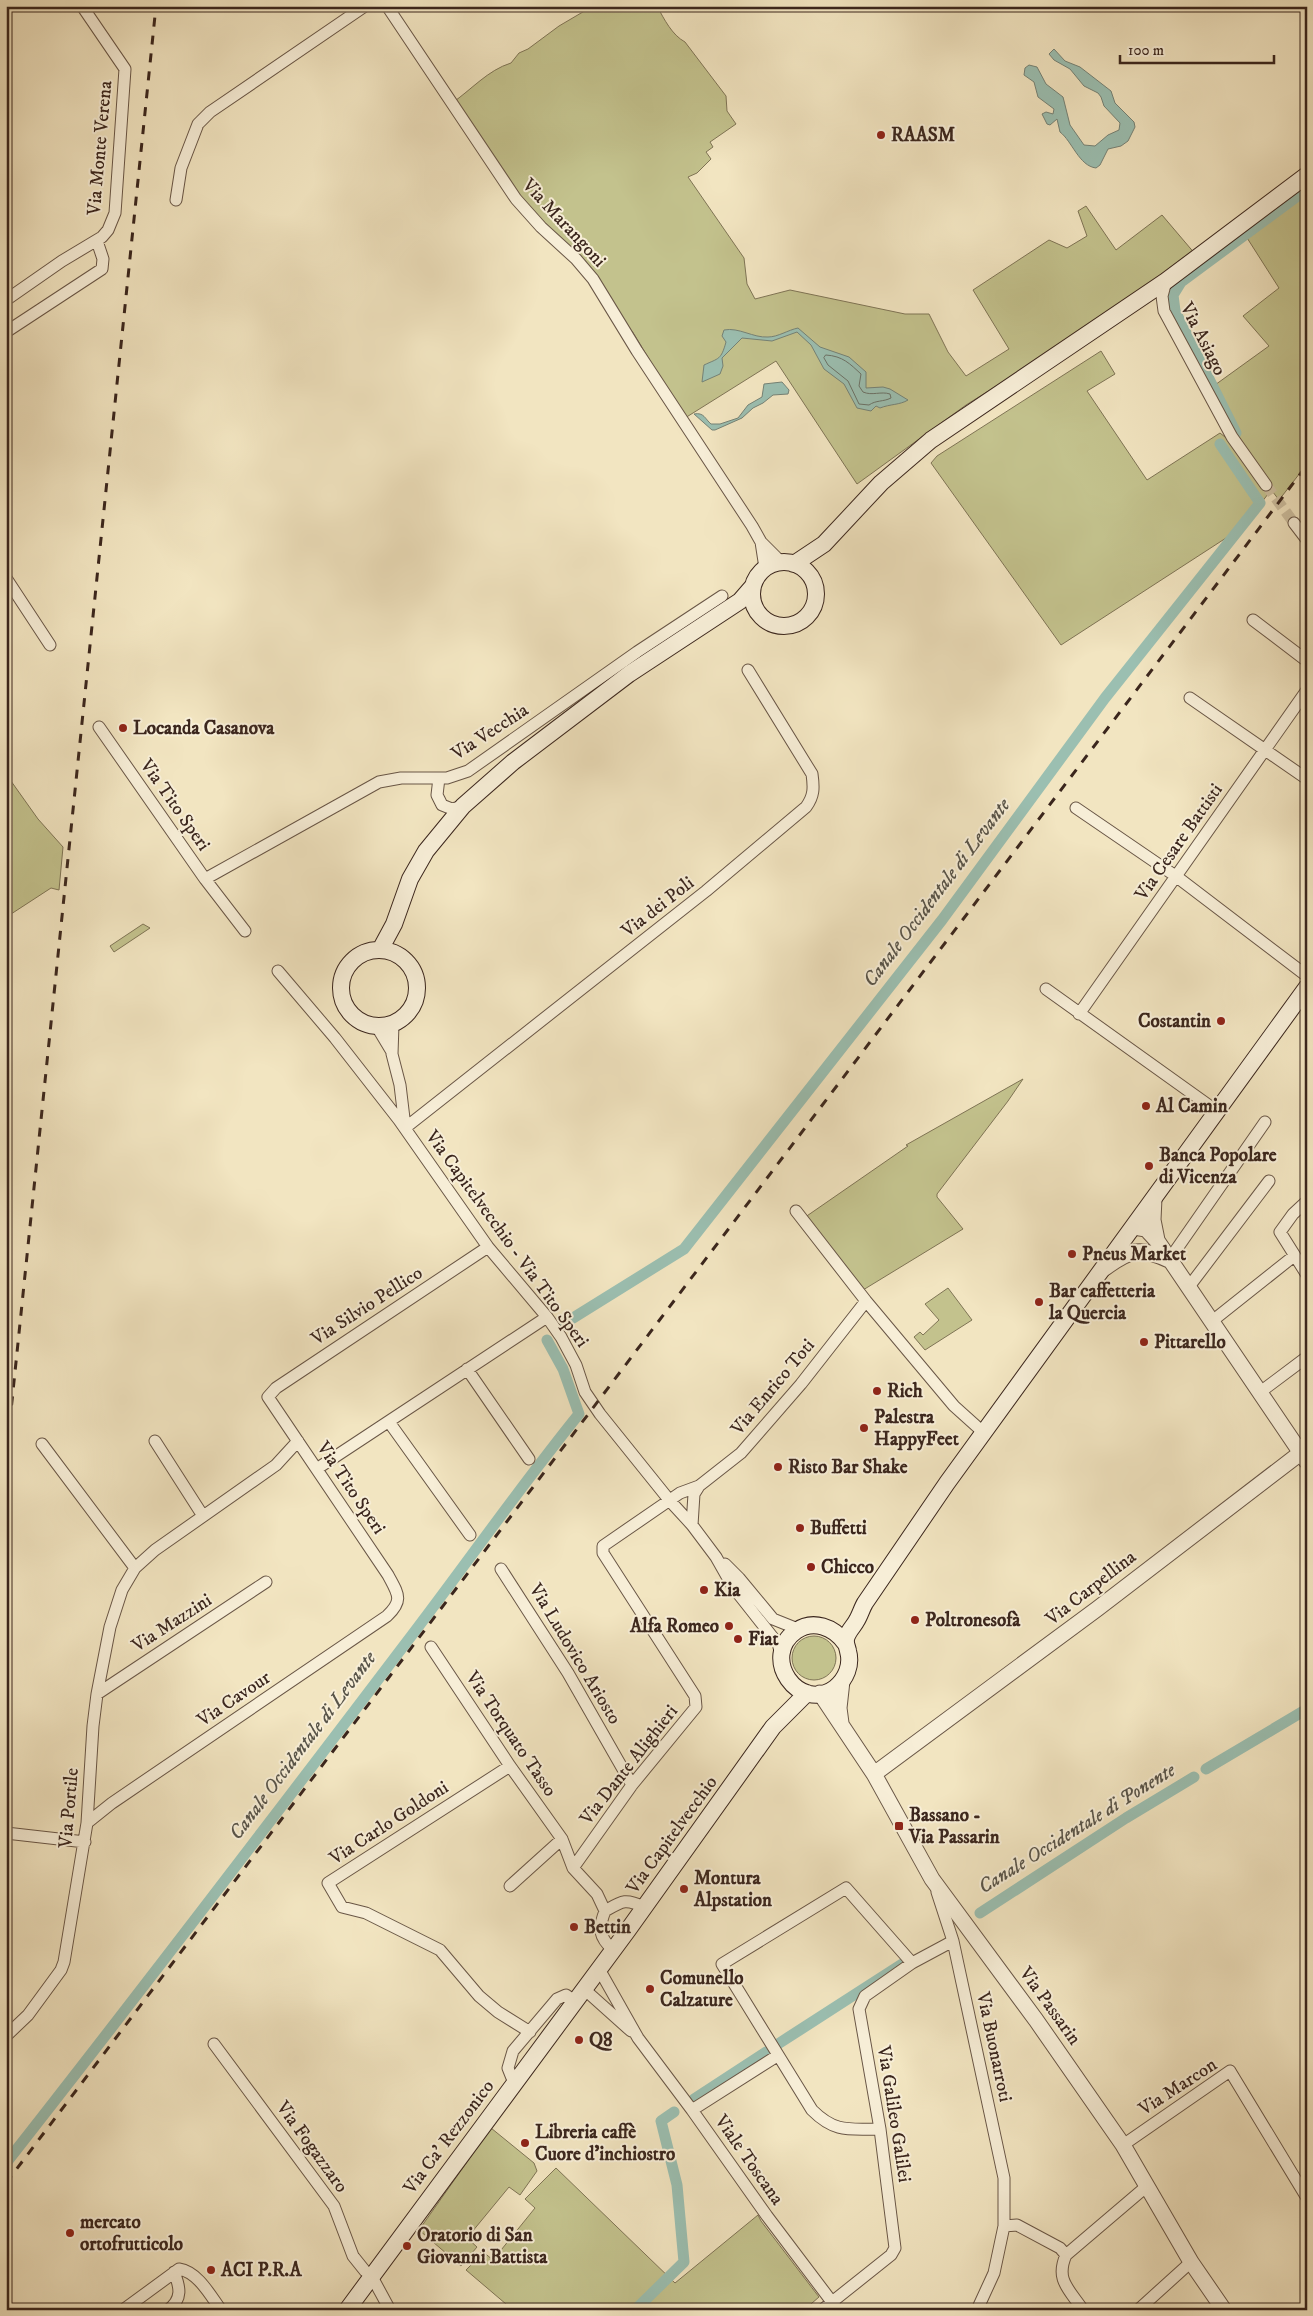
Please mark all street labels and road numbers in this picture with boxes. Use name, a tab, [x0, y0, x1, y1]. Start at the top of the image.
street label: Via Monte Verena	[83, 80, 117, 217]
street label: Via Marangoni	[516, 173, 611, 272]
street label: Via Asiago	[1174, 298, 1231, 379]
street label: Via Vecchia	[446, 699, 533, 766]
street label: Via Tito Speri	[134, 754, 215, 855]
street label: Via Cesare Battisti	[1130, 779, 1228, 906]
street label: Via dei Poli	[616, 871, 699, 943]
street label: Via Capitelvecchio - Via Tito Speri	[420, 1125, 594, 1352]
street label: Via Silvio Pellico	[306, 1261, 427, 1351]
street label: Via Enrico Toti	[726, 1334, 820, 1440]
street label: Via Tito Speri	[311, 1436, 390, 1539]
street label: Via Carpellina	[1040, 1546, 1141, 1631]
street label: Via Ludovico Ariosto	[523, 1579, 626, 1729]
street label: Via Mazzini	[127, 1589, 216, 1658]
street label: Via Cavour	[192, 1666, 275, 1732]
street label: Via Torquato Tasso	[459, 1666, 561, 1802]
street label: Via Dante Alighieri	[574, 1700, 683, 1830]
street label: Via Portile	[54, 1767, 84, 1850]
street label: Via Capitelvecchio	[621, 1772, 722, 1899]
street label: Via Carlo Goldoni	[324, 1776, 453, 1871]
street label: Via Passarin	[1013, 1962, 1086, 2050]
street label: Via Buonarroti	[971, 1989, 1017, 2104]
street label: Via Galileo Galilei	[872, 2043, 916, 2184]
street label: Via Marcon	[1134, 2053, 1222, 2121]
street label: Via Ca' Rezzonico	[398, 2075, 499, 2199]
street label: Via Fogazzaro	[271, 2096, 353, 2197]
street label: Viale Toscana	[709, 2110, 788, 2209]

